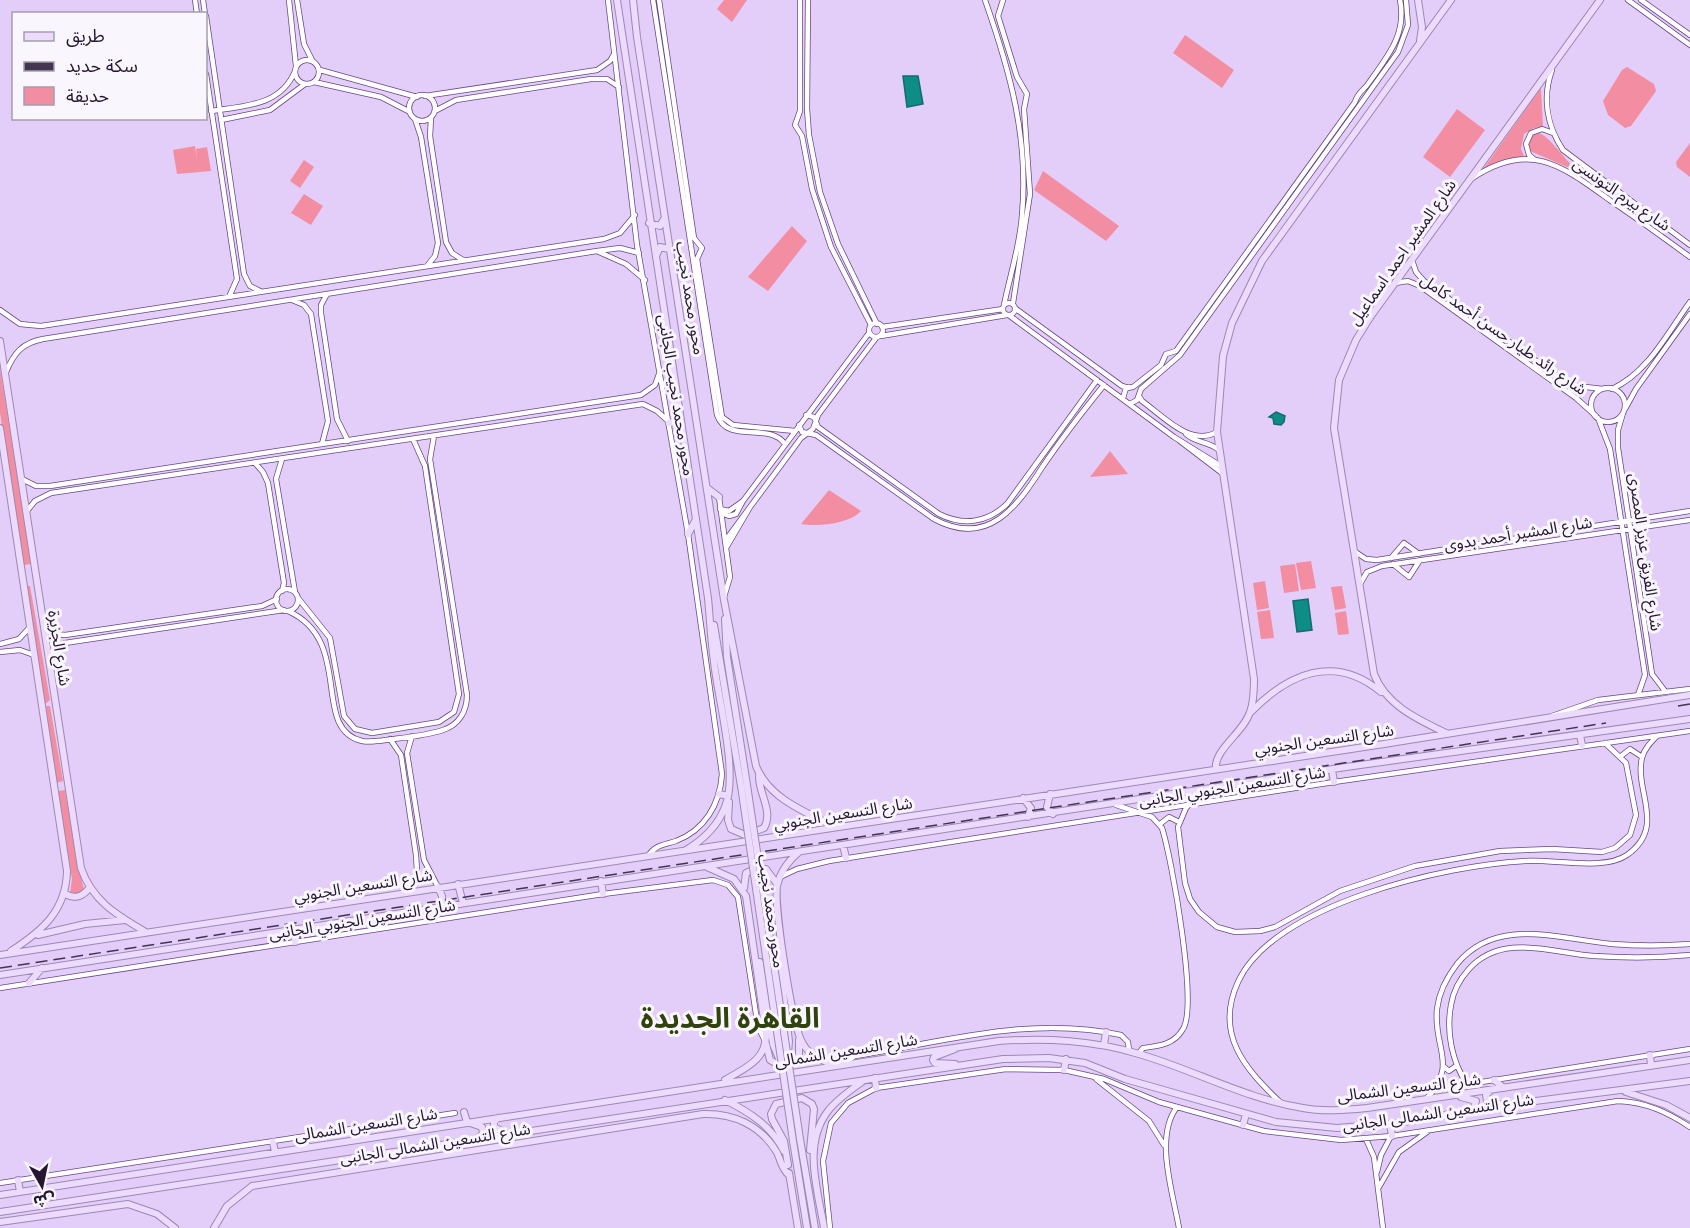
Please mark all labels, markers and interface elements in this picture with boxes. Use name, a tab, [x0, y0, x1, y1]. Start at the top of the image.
legend	[12, 12, 207, 120]
text: طريق	[66, 23, 105, 47]
text: سكة حديد	[66, 53, 138, 77]
text: حديقة	[66, 83, 109, 107]
street label: شارع بيرم التونسى	[1568, 152, 1675, 237]
street label: شارع المشير احمد اسماعيل	[1343, 175, 1462, 331]
street label: محور محمد نجيب	[671, 240, 711, 356]
street label: شارع رائد طيار حسن أحمد كامل	[1415, 268, 1592, 402]
street label: محور محمد نجيب الجانبى	[653, 313, 701, 477]
street label: شارع الفريق عزيز المصرى	[1622, 472, 1668, 633]
street label: شارع المشير أحمد بدوى	[1442, 510, 1594, 558]
street label: شارع الجزيرة	[41, 609, 77, 688]
street label: شارع التسعين الجنوبي	[1253, 718, 1395, 762]
street label: شارع التسعين الجنوبي الجانبى	[1137, 760, 1327, 814]
street label: شارع التسعين الجنوبي	[772, 791, 914, 837]
street label: محور محمد نجيب	[753, 853, 791, 969]
street label: شارع التسعين الجنوبي	[292, 863, 434, 909]
street label: شارع التسعين الجنوبي الجانبى	[267, 893, 457, 947]
district label: القاهرة الجديدة	[640, 998, 820, 1036]
street label: شارع التسعين الشمالى	[773, 1028, 919, 1074]
street label: شارع التسعين الشمالى	[1336, 1067, 1482, 1109]
street label: شارع التسعين الشمالى الجانبى	[1341, 1088, 1535, 1138]
street label: شارع التسعين الشمالى	[293, 1102, 439, 1148]
street label: شارع التسعين الشمالى الجانبى	[338, 1117, 532, 1171]
north arrow	[12, 1156, 72, 1216]
text: ش	[32, 1188, 57, 1213]

